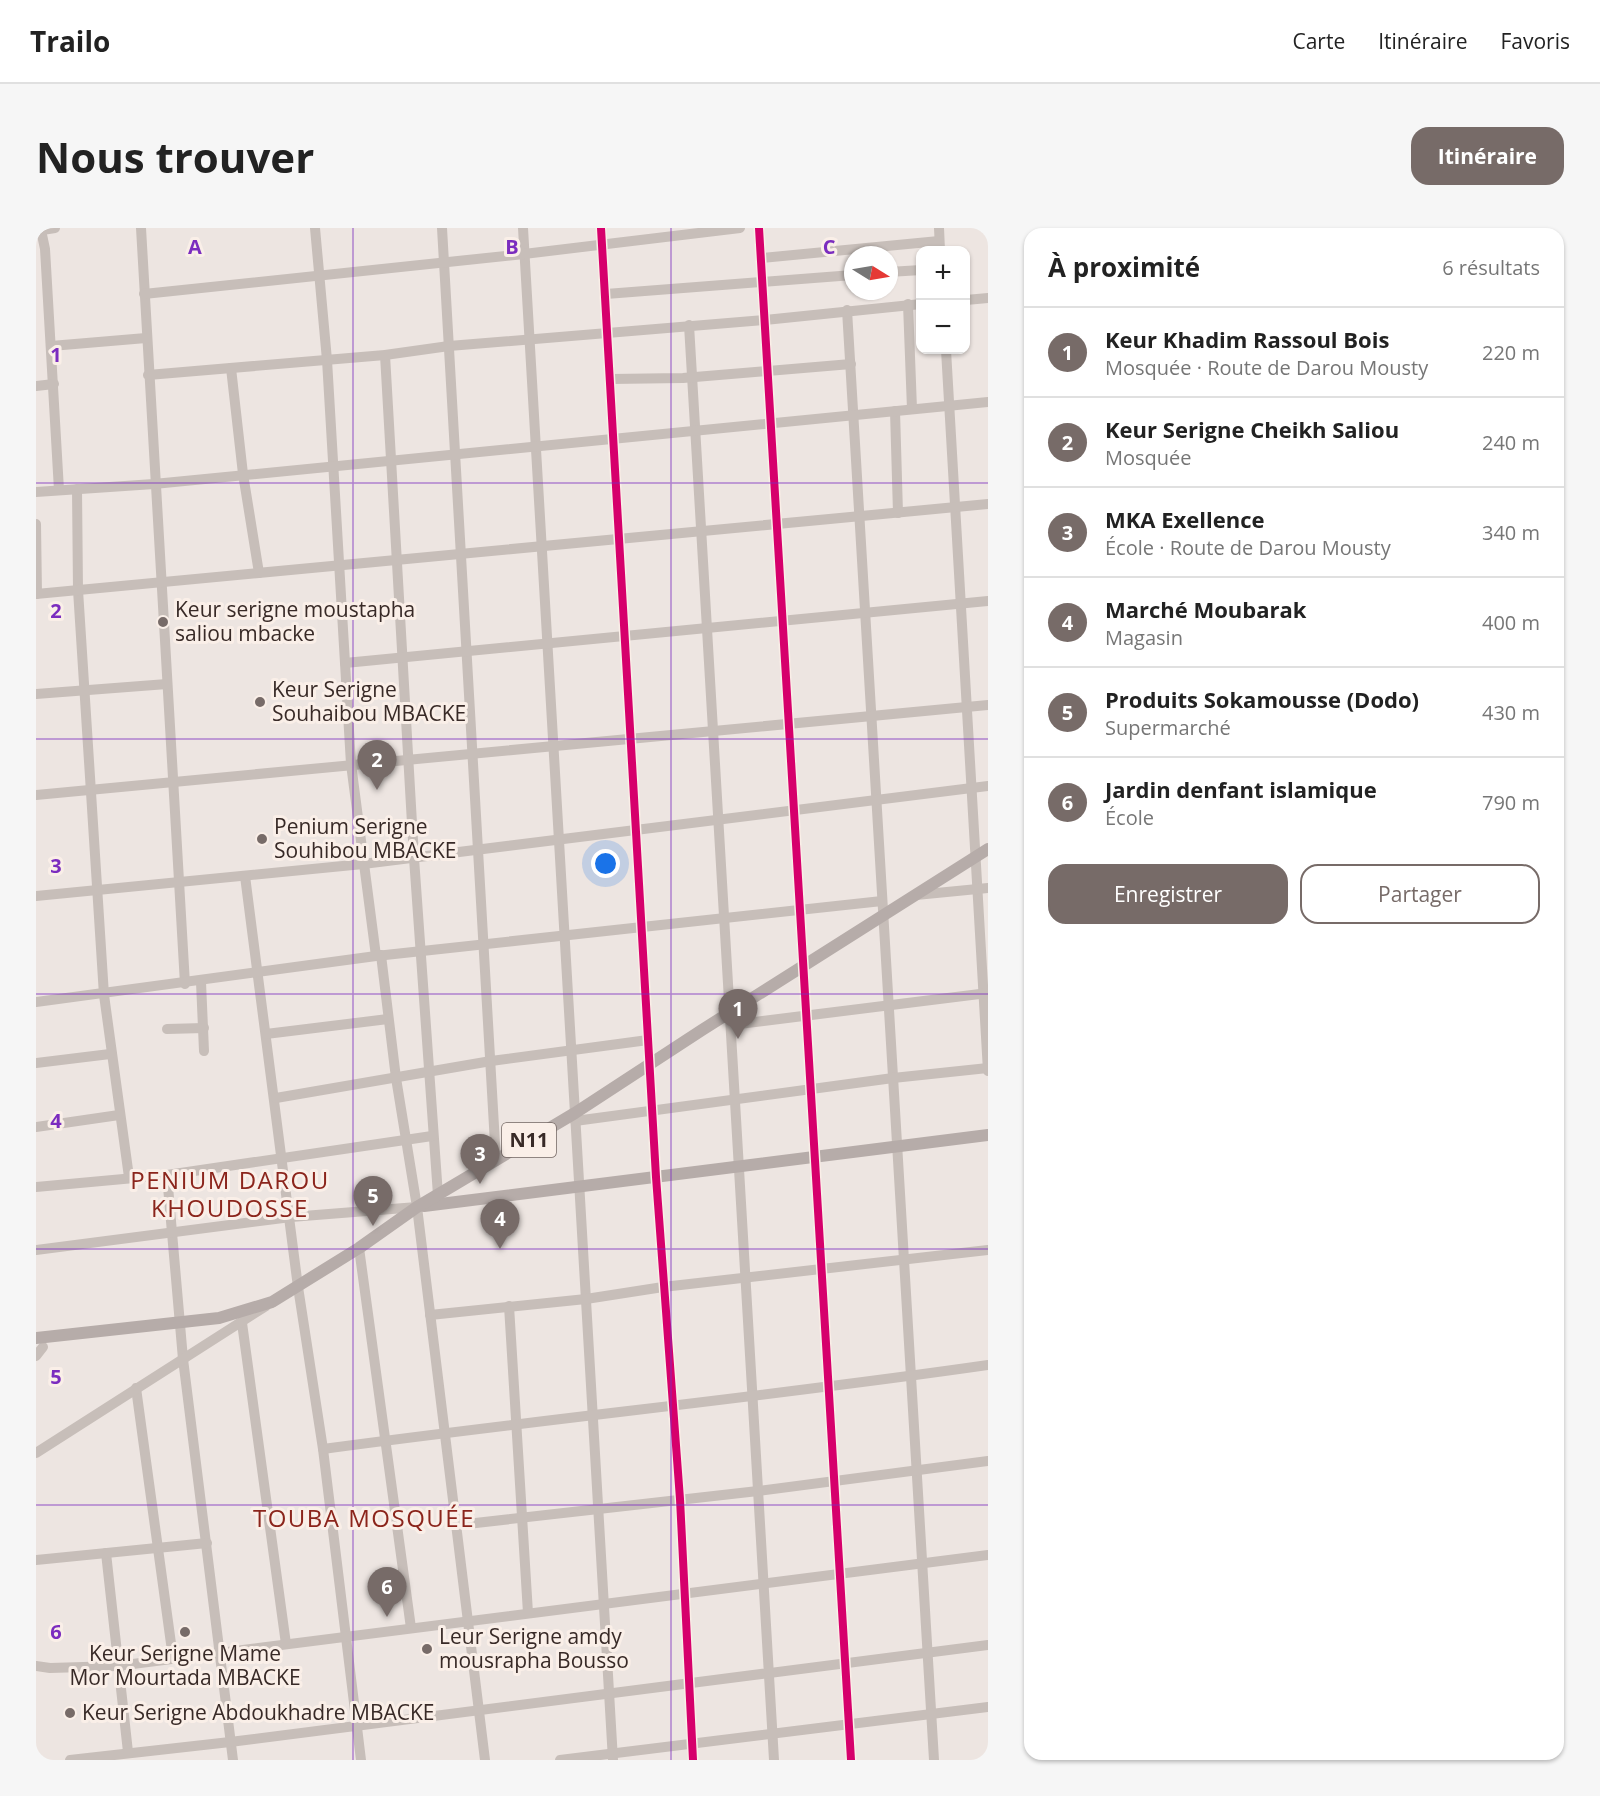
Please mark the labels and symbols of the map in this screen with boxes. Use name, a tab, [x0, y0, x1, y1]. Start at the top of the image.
text: A	[188, 233, 202, 260]
text: B	[505, 233, 519, 260]
text: C	[823, 233, 836, 260]
north arrow	[844, 246, 898, 300]
text: 1	[50, 341, 62, 368]
place label: Keur serigne moustapha saliou mbacke	[175, 595, 415, 647]
text: 2	[50, 597, 62, 624]
marker: Keur serigne moustapha saliou mbacke	[156, 615, 170, 629]
place label: Keur Serigne Souhaibou MBACKE	[272, 675, 466, 727]
marker: Keur Serigne Souhaibou MBACKE	[253, 695, 267, 709]
pin: 2	[358, 740, 396, 790]
place label: Penium Serigne Souhibou MBACKE	[274, 812, 457, 864]
marker: Penium Serigne Souhibou MBACKE	[255, 832, 269, 846]
your location	[591, 849, 620, 878]
text: 3	[50, 852, 62, 879]
pin: 1	[718, 990, 758, 1039]
text: 4	[50, 1107, 62, 1134]
road number: N11	[502, 1123, 556, 1157]
pin: 3	[460, 1134, 500, 1184]
district label: PENIUM DAROU KHOUDOSSE	[130, 1163, 330, 1224]
pin: 5	[354, 1176, 392, 1226]
pin: 4	[480, 1200, 520, 1249]
text: 5	[50, 1363, 62, 1390]
district label: TOUBA MOSQUÉE	[253, 1501, 475, 1534]
pin: 6	[368, 1568, 406, 1617]
text: 6	[50, 1618, 62, 1645]
place label: Leur Serigne amdy mousrapha Bousso	[439, 1622, 629, 1674]
marker: Keur Serigne Mame Mor Mourtada MBACKE	[178, 1625, 192, 1639]
place label: Keur Serigne Mame Mor Mourtada MBACKE	[69, 1639, 301, 1691]
marker: Leur Serigne amdy mousrapha Bousso	[420, 1642, 434, 1656]
place label: Keur Serigne Abdoukhadre MBACKE	[82, 1698, 435, 1726]
marker: Keur Serigne Abdoukhadre MBACKE	[63, 1706, 77, 1720]

